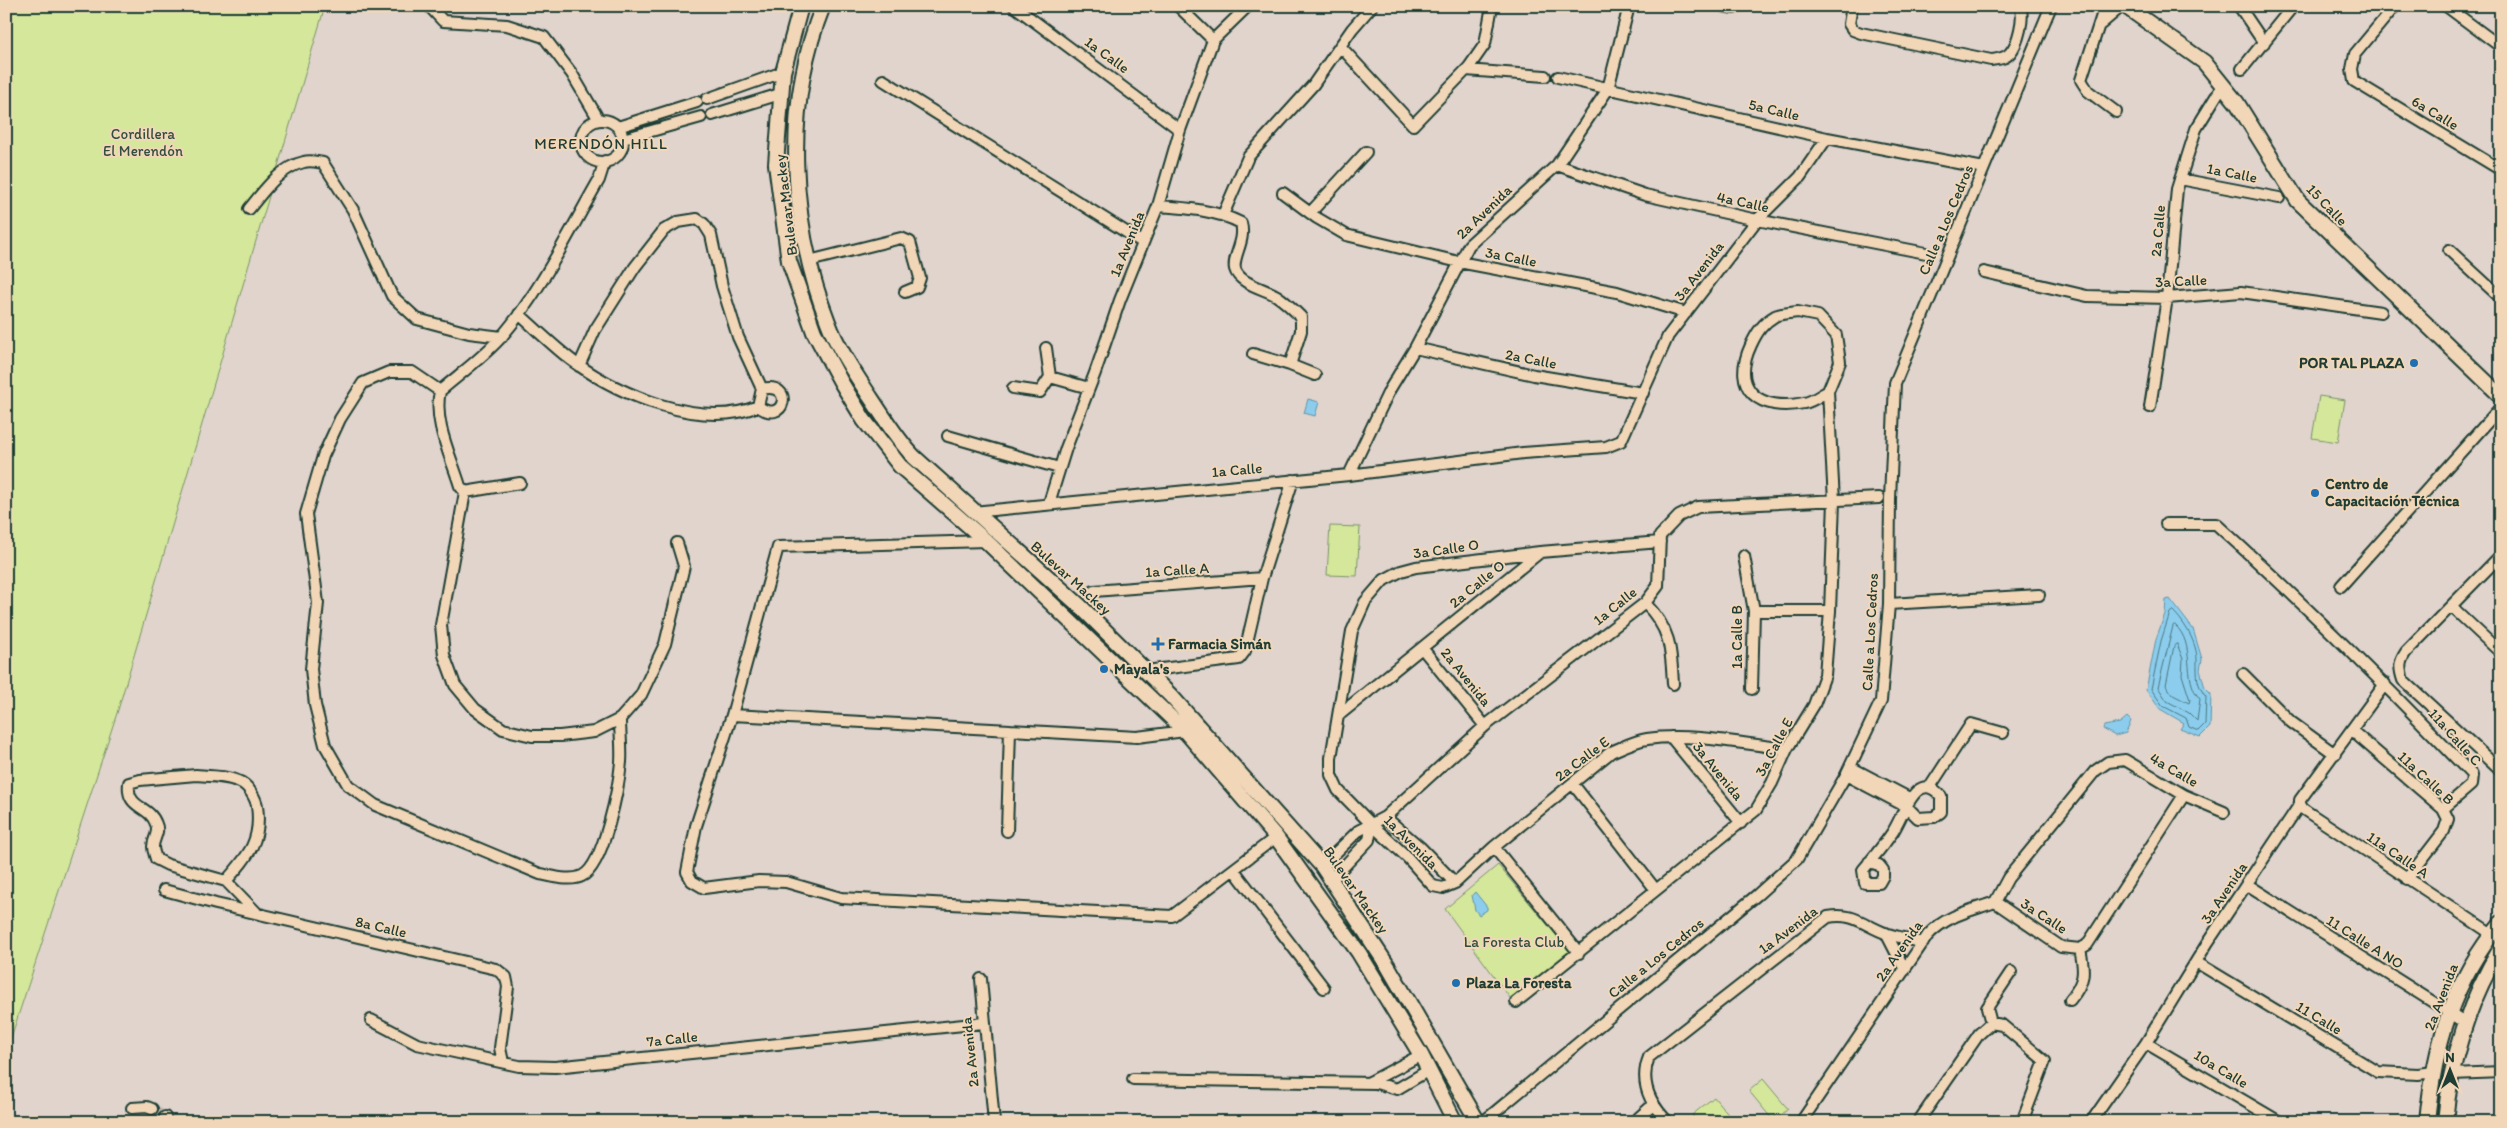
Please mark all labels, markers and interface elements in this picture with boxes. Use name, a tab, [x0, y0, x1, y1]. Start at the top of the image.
street label: 1a Calle	[1081, 33, 1133, 77]
street label: 6a Calle	[2408, 92, 2462, 134]
street label: 5a Calle	[1747, 95, 1801, 125]
park label: Cordillera El Merendón	[103, 125, 183, 160]
district label: MERENDÓN HILL	[534, 134, 668, 153]
street label: Bulevar Mackey	[771, 153, 801, 257]
street label: 1a Calle	[2205, 159, 2259, 187]
street label: Calle a Los Cedros	[1915, 162, 1977, 278]
street label: 15 Calle	[2303, 180, 2351, 230]
street label: 2a Avenida	[1452, 181, 1516, 243]
street label: 4a Calle	[1715, 188, 1771, 216]
street label: 2a Calle	[2147, 204, 2169, 258]
street label: 1a Avenida	[1106, 208, 1148, 280]
street label: 3a Avenida	[1670, 237, 1728, 304]
street label: 3a Calle	[1484, 243, 1538, 271]
street label: 3a Calle	[2155, 271, 2207, 291]
street label: 2a Calle	[1504, 345, 1558, 373]
place label: POR TAL PLAZA	[2299, 354, 2404, 372]
marker: POR TAL PLAZA	[2408, 357, 2420, 369]
street label: 1a Calle	[1211, 459, 1263, 481]
place label: Centro de Capacitación Técnica	[2325, 475, 2460, 511]
marker: Centro de Capacitación Técnica	[2309, 487, 2321, 499]
street label: 3a Calle O	[1412, 535, 1480, 563]
street label: Bulevar Mackey	[1027, 537, 1115, 619]
street label: 2a Calle O	[1446, 556, 1508, 612]
street label: 1a Calle A	[1145, 559, 1210, 581]
street label: Calle a Los Cedros	[1858, 572, 1882, 691]
street label: 1a Calle	[1590, 583, 1640, 629]
street label: 1a Calle B	[1728, 605, 1746, 669]
place label: Farmacia Simán	[1168, 635, 1272, 653]
marker: Farmacia Simán	[1152, 638, 1164, 650]
street label: 2a Avenida	[1437, 644, 1495, 710]
place label: Mayala's	[1114, 660, 1170, 679]
marker: Mayala's	[1098, 663, 1110, 675]
street label: 11a Calle C	[2425, 705, 2486, 770]
street label: 3a Calle E	[1751, 715, 1797, 779]
street label: 2a Calle E	[1551, 733, 1613, 785]
street label: 3a Avenida	[1689, 738, 1747, 804]
street label: 11a Calle B	[2394, 747, 2458, 809]
street label: 4a Calle	[2147, 749, 2201, 791]
street label: 1a Avenida	[1380, 811, 1442, 873]
street label: 11a Calle A	[2364, 828, 2433, 882]
street label: Bulevar Mackey	[1319, 843, 1393, 937]
street label: 3a Avenida	[2197, 859, 2251, 927]
street label: 3a Calle	[2017, 894, 2071, 938]
street label: 1a Avenida	[1755, 902, 1821, 958]
street label: 11 Calle A NO	[2323, 911, 2407, 973]
street label: 8a Calle	[354, 912, 408, 942]
street label: Calle a Los Cedros	[1604, 914, 1708, 1002]
street label: 2a Avenida	[1871, 917, 1927, 985]
park label: La Foresta Club	[1464, 933, 1565, 951]
street label: 2a Avenida	[2420, 961, 2462, 1033]
place label: Plaza La Foresta	[1466, 974, 1572, 992]
marker: Plaza La Foresta	[1450, 977, 1462, 989]
street label: 11 Calle	[2293, 997, 2345, 1039]
street label: 2a Avenida	[957, 1016, 983, 1088]
street label: 7a Calle	[646, 1027, 698, 1051]
street label: 10a Calle	[2191, 1046, 2251, 1092]
north arrow	[2424, 1046, 2474, 1096]
text: N	[2445, 1049, 2455, 1066]

